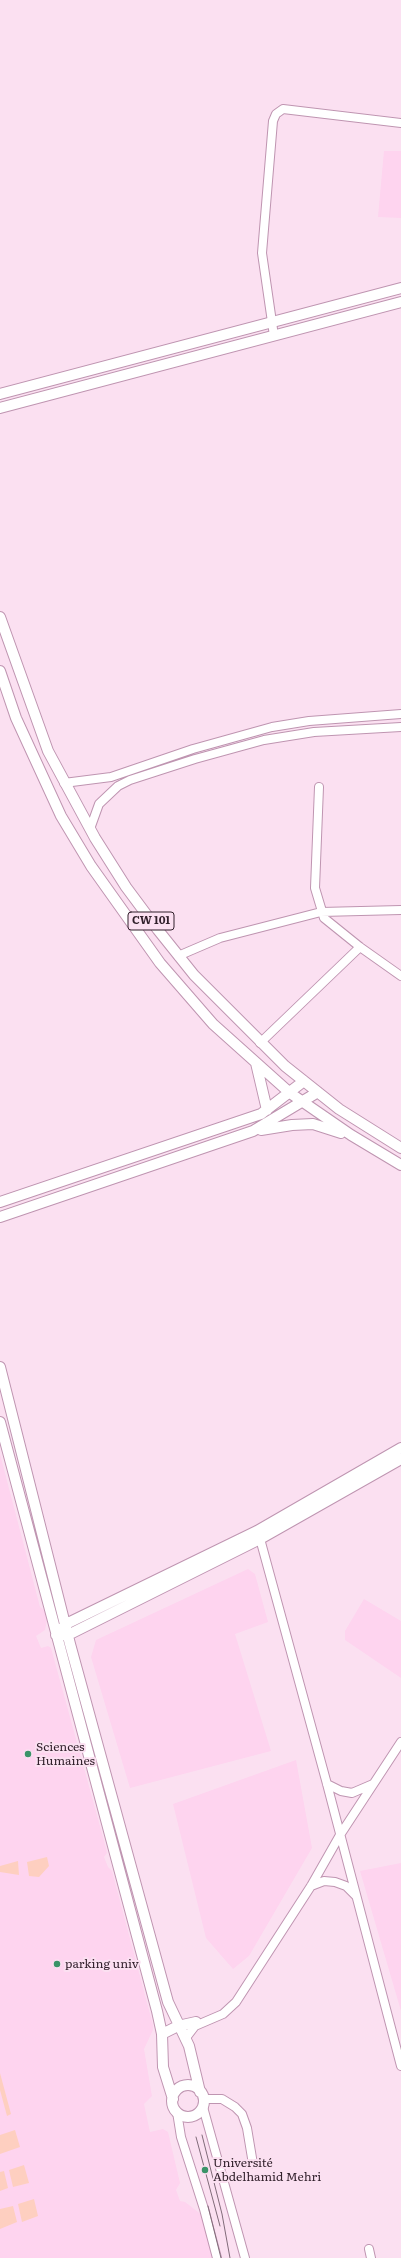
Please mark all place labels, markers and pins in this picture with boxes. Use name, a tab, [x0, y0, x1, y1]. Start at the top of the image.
place label: Sciences Humaines	[36, 1740, 95, 1768]
marker: Sciences Humaines	[23, 1749, 33, 1759]
place label: parking univ	[65, 1957, 139, 1971]
marker: parking univ	[52, 1959, 62, 1969]
place label: Université Abdelhamid Mehri	[213, 2156, 321, 2184]
marker: Université Abdelhamid Mehri	[200, 2165, 210, 2175]

